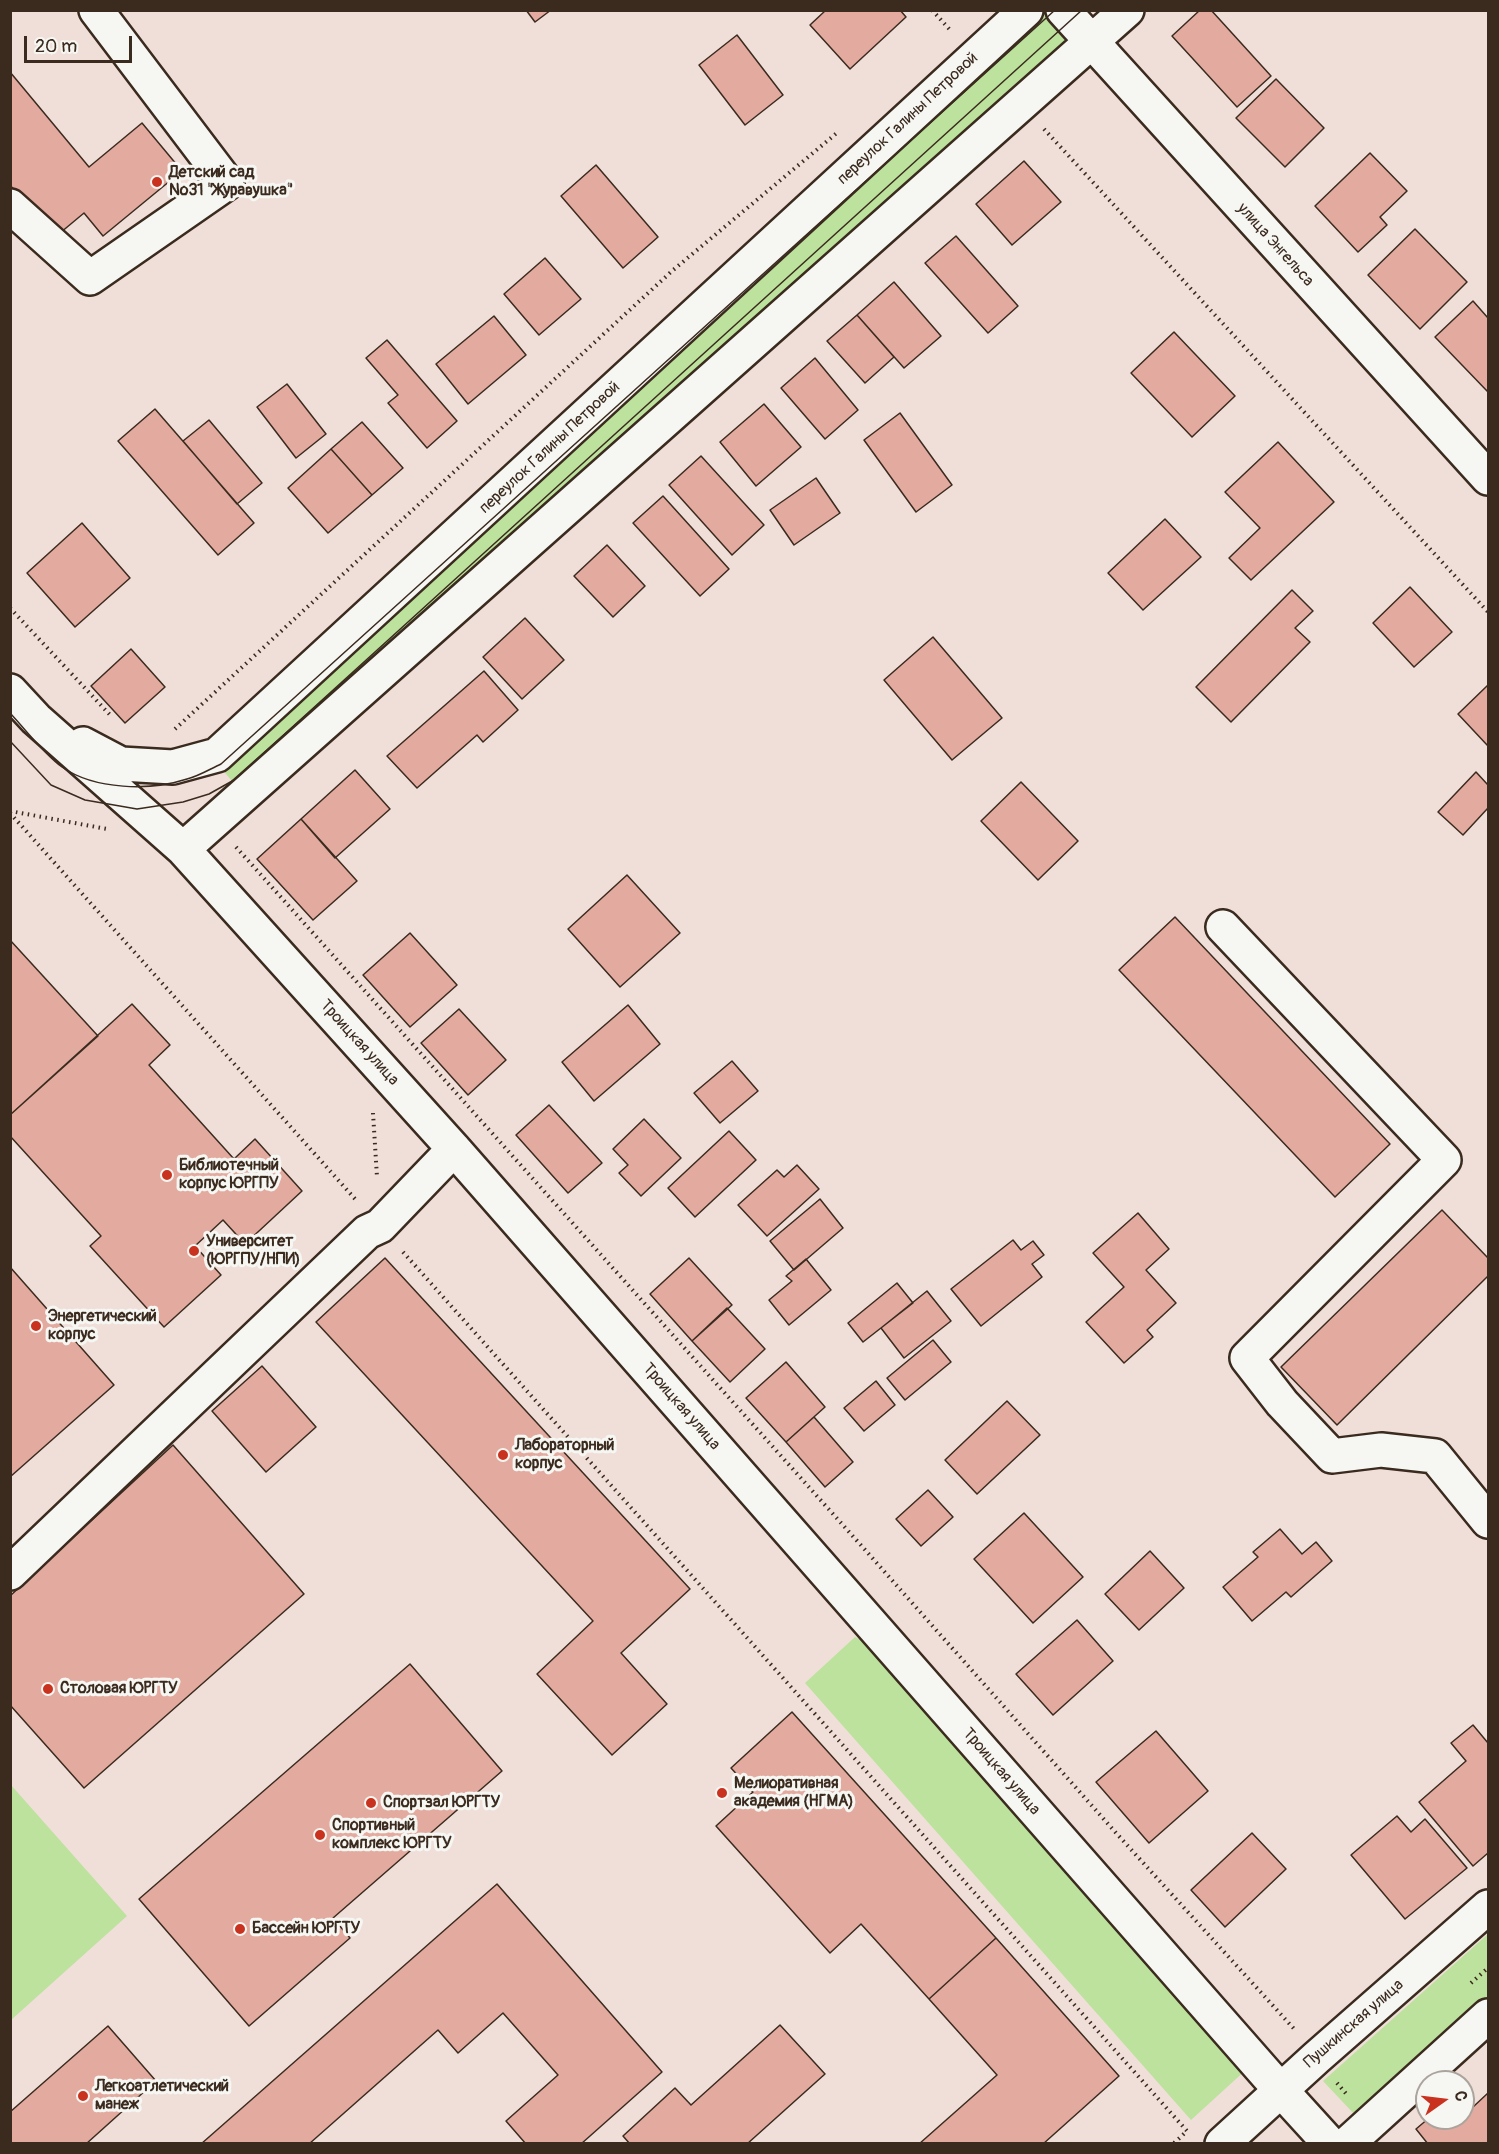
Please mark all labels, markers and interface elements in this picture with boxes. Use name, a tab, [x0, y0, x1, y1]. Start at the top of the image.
scale bar	[27, 24, 135, 62]
text: 20 m	[35, 35, 77, 58]
street label: переулок Галины Петровой	[834, 49, 982, 189]
place label: Детский сад №31 "Журавушка"	[169, 163, 293, 201]
marker: Детский сад №31 "Журавушка"	[150, 175, 164, 189]
street label: улица Энгельса	[1233, 199, 1317, 291]
street label: переулок Галины Петровой	[476, 378, 624, 518]
street label: Троицкая улица	[315, 996, 403, 1090]
place label: Библиотечный корпус ЮРГПУ	[179, 1156, 279, 1194]
marker: Библиотечный корпус ЮРГПУ	[160, 1168, 174, 1182]
place label: Университет (ЮРГПУ/НПИ)	[206, 1232, 300, 1270]
marker: Университет (ЮРГПУ/НПИ)	[187, 1244, 201, 1258]
place label: Энергетический корпус	[48, 1307, 157, 1345]
marker: Энергетический корпус	[29, 1319, 43, 1333]
street label: Троицкая улица	[638, 1360, 724, 1454]
place label: Лабораторный корпус	[515, 1436, 614, 1474]
marker: Лабораторный корпус	[496, 1448, 510, 1462]
place label: Столовая ЮРГТУ	[60, 1679, 178, 1699]
marker: Столовая ЮРГТУ	[41, 1682, 55, 1696]
street label: Троицкая улица	[958, 1725, 1044, 1819]
place label: Мелиоративная академия (НГМА)	[734, 1774, 854, 1812]
marker: Мелиоративная академия (НГМА)	[715, 1786, 729, 1800]
place label: Спортзал ЮРГТУ	[383, 1793, 500, 1813]
marker: Спортзал ЮРГТУ	[364, 1796, 378, 1810]
place label: Спортивный комплекс ЮРГТУ	[332, 1816, 452, 1854]
marker: Спортивный комплекс ЮРГТУ	[313, 1828, 327, 1842]
place label: Бассейн ЮРГТУ	[252, 1919, 360, 1939]
marker: Бассейн ЮРГТУ	[233, 1922, 247, 1936]
street label: Пушкинская улица	[1300, 1975, 1408, 2073]
north arrow	[1415, 2070, 1475, 2130]
place label: Легкоатлетический манеж	[95, 2077, 229, 2115]
marker: Легкоатлетический манеж	[76, 2089, 90, 2103]
text: С	[1450, 2089, 1471, 2103]

